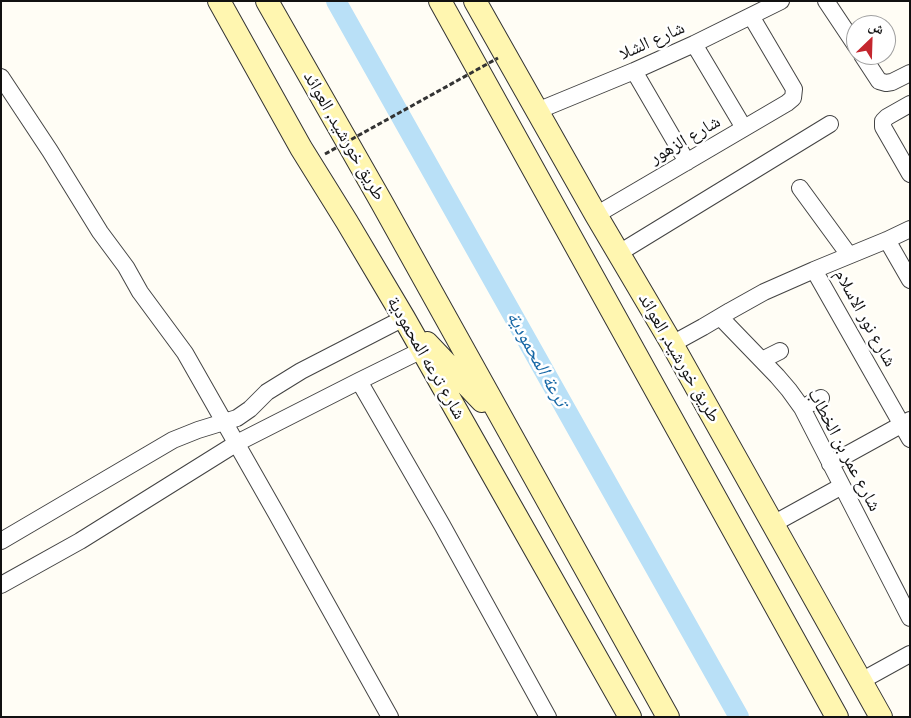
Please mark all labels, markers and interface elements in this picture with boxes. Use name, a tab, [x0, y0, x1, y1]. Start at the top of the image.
north arrow	[846, 15, 896, 65]
text: ش	[866, 16, 887, 38]
street label: شارع الشلا	[616, 17, 688, 65]
street label: طريق خورشيد, العوائد	[298, 68, 390, 204]
street label: شارع الزهور	[646, 111, 724, 169]
street label: شارع نور الاسلام	[829, 265, 901, 371]
street label: طريق خورشيد, العوائد	[633, 290, 725, 426]
street label: شارع ترعه المحمودية	[382, 293, 470, 423]
water label: ترعة المحمودية	[502, 307, 572, 411]
street label: شارع عمر بن الخطاب	[803, 385, 885, 515]

